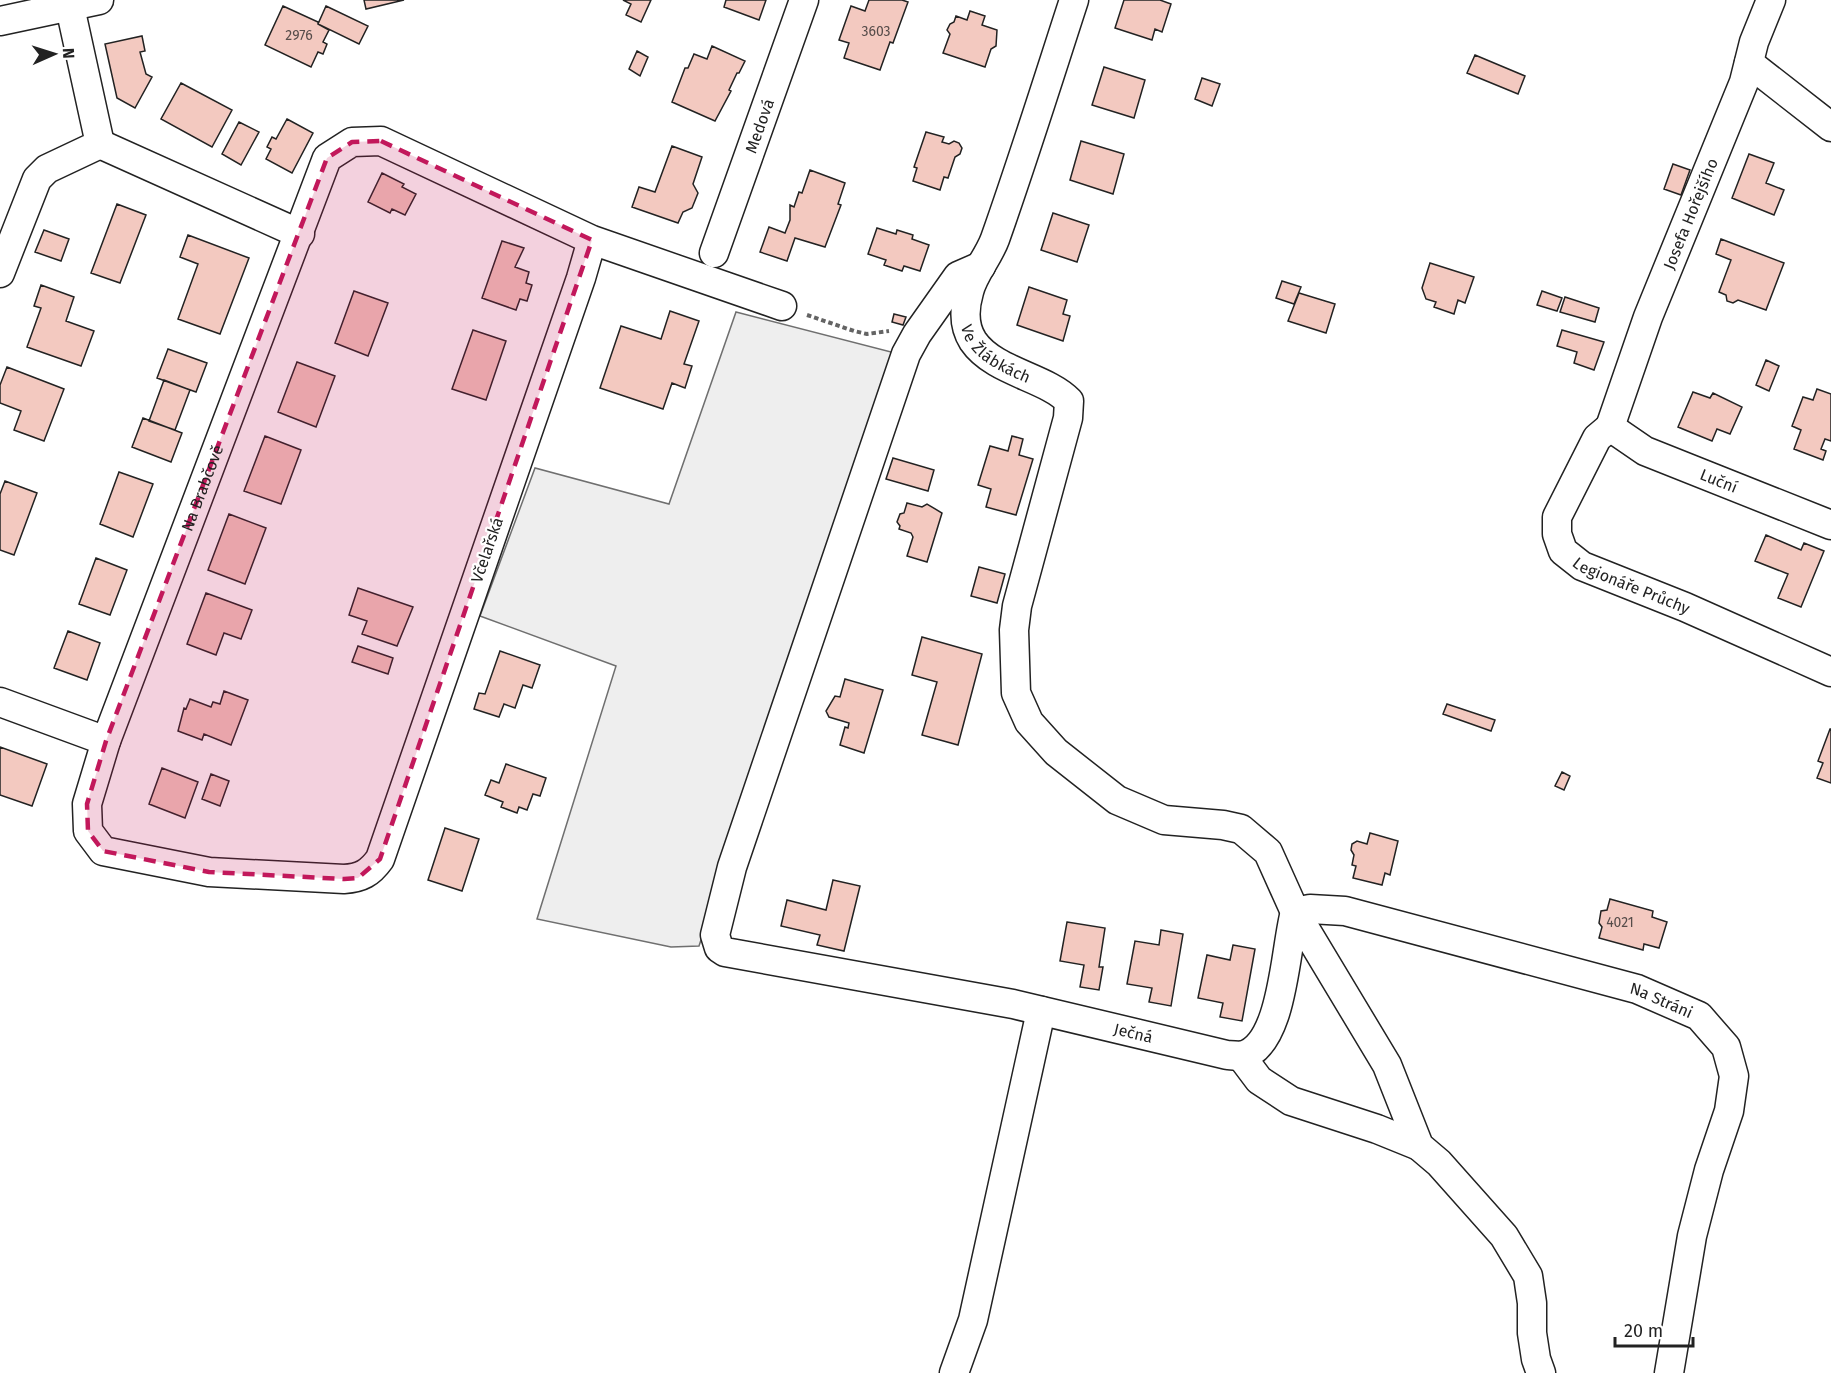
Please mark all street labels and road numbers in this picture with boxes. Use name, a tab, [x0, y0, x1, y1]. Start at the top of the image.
street label: Medová	[741, 96, 778, 156]
street label: Josefa Hořejšího	[1659, 155, 1721, 272]
street label: Ve Žlábkách	[957, 322, 1034, 386]
street label: Na Brabčově	[177, 442, 227, 534]
street label: Luční	[1697, 464, 1741, 497]
street label: Včelařská	[467, 515, 507, 585]
street label: Legionáře Průchy	[1569, 553, 1693, 618]
street label: Na Stráni	[1628, 978, 1696, 1022]
street label: Ječná	[1112, 1019, 1155, 1047]

